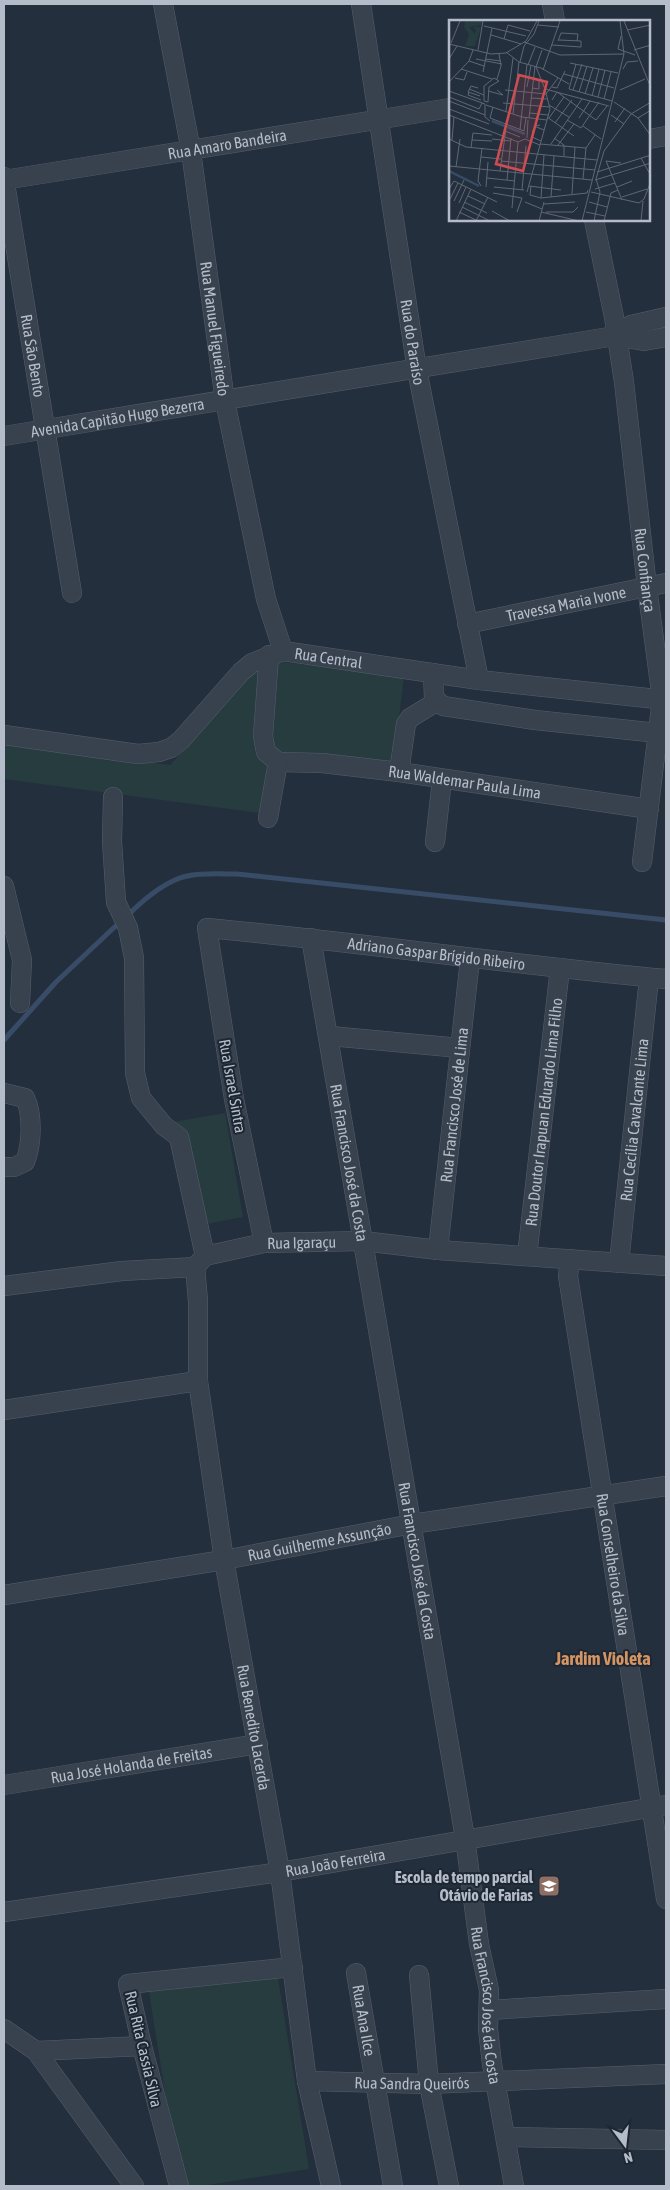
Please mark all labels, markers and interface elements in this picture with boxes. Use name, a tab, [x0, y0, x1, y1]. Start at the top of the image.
inset map	[449, 20, 650, 221]
street label: Rua Amaro Bandeira	[166, 126, 288, 162]
street label: Rua Manuel Figueiredo	[197, 260, 233, 397]
street label: Rua do Paraíso	[397, 298, 429, 386]
street label: Rua São Bento	[18, 313, 49, 399]
street label: Avenida Capitão Hugo Bezerra	[29, 394, 206, 440]
street label: Rua Confiança	[631, 527, 659, 613]
street label: Travessa Maria Ivone	[504, 582, 627, 625]
street label: Rua Central	[293, 644, 364, 672]
street label: Rua Waldemar Paula Lima	[387, 762, 542, 802]
street label: Adriano Gaspar Brígido Ribeiro	[347, 934, 526, 973]
street label: Rua Doutor Irapuan Eduardo Lima Filho	[521, 997, 566, 1227]
street label: Rua Francisco José de Lima	[436, 1026, 471, 1183]
street label: Rua Israel Sintra	[216, 1038, 250, 1134]
street label: Rua Cecília Cavalcante Lima	[617, 1038, 652, 1202]
street label: Rua Francisco José da Costa	[327, 1083, 372, 1243]
street label: Rua Igaraçu	[267, 1233, 336, 1252]
street label: Rua Francisco José da Costa	[395, 1481, 440, 1641]
street label: Rua Conselheiro da Silva	[593, 1492, 633, 1637]
street label: Rua Guilherme Assunção	[246, 1519, 393, 1564]
district label: Jardim Violeta	[554, 1648, 651, 1669]
street label: Rua Benedito Lacerda	[234, 1663, 274, 1792]
street label: Rua José Holanda de Freitas	[49, 1742, 214, 1786]
street label: Rua João Ferreira	[284, 1845, 387, 1880]
place label: Escola de tempo parcial Otávio de Farias	[395, 1868, 534, 1904]
school or university icon: Escola de tempo parcial Otávio de Farias	[537, 1874, 561, 1898]
street label: Rua Francisco José da Costa	[468, 1925, 504, 2086]
street label: Rua Ana Ilce	[349, 1983, 379, 2057]
street label: Rua Rita Cassia Silva	[122, 1989, 166, 2109]
street label: Rua Sandra Queirós	[354, 2073, 470, 2093]
north arrow	[600, 2120, 650, 2170]
text: N	[622, 2149, 634, 2166]

